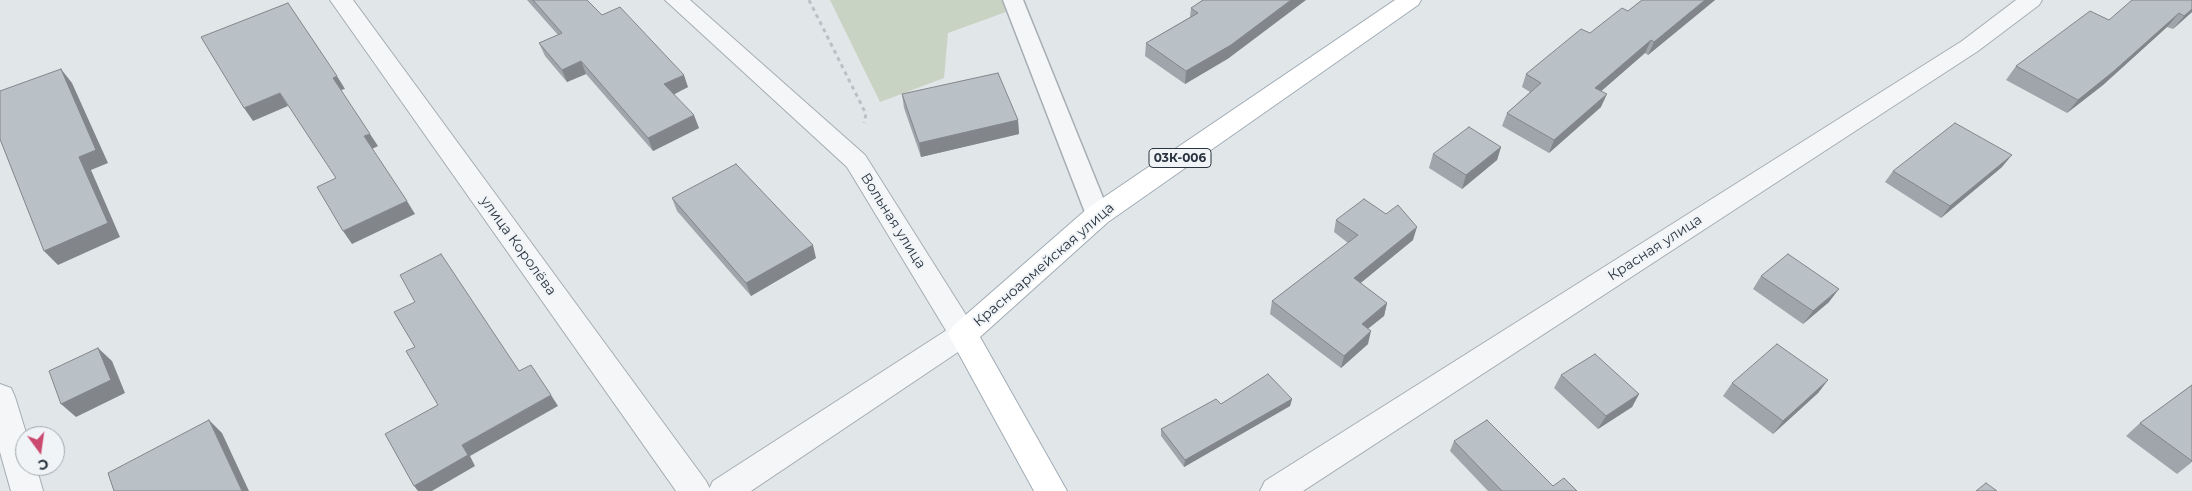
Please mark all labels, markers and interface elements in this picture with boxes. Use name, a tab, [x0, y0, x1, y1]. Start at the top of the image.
road number: 03К-006	[1149, 148, 1211, 168]
street label: Вольная улица	[857, 170, 929, 272]
street label: улица Королёва	[476, 193, 560, 299]
street label: Красноармейская улица	[970, 199, 1118, 331]
street label: Красная улица	[1605, 211, 1705, 285]
north arrow	[15, 426, 65, 476]
text: С	[36, 455, 51, 475]

